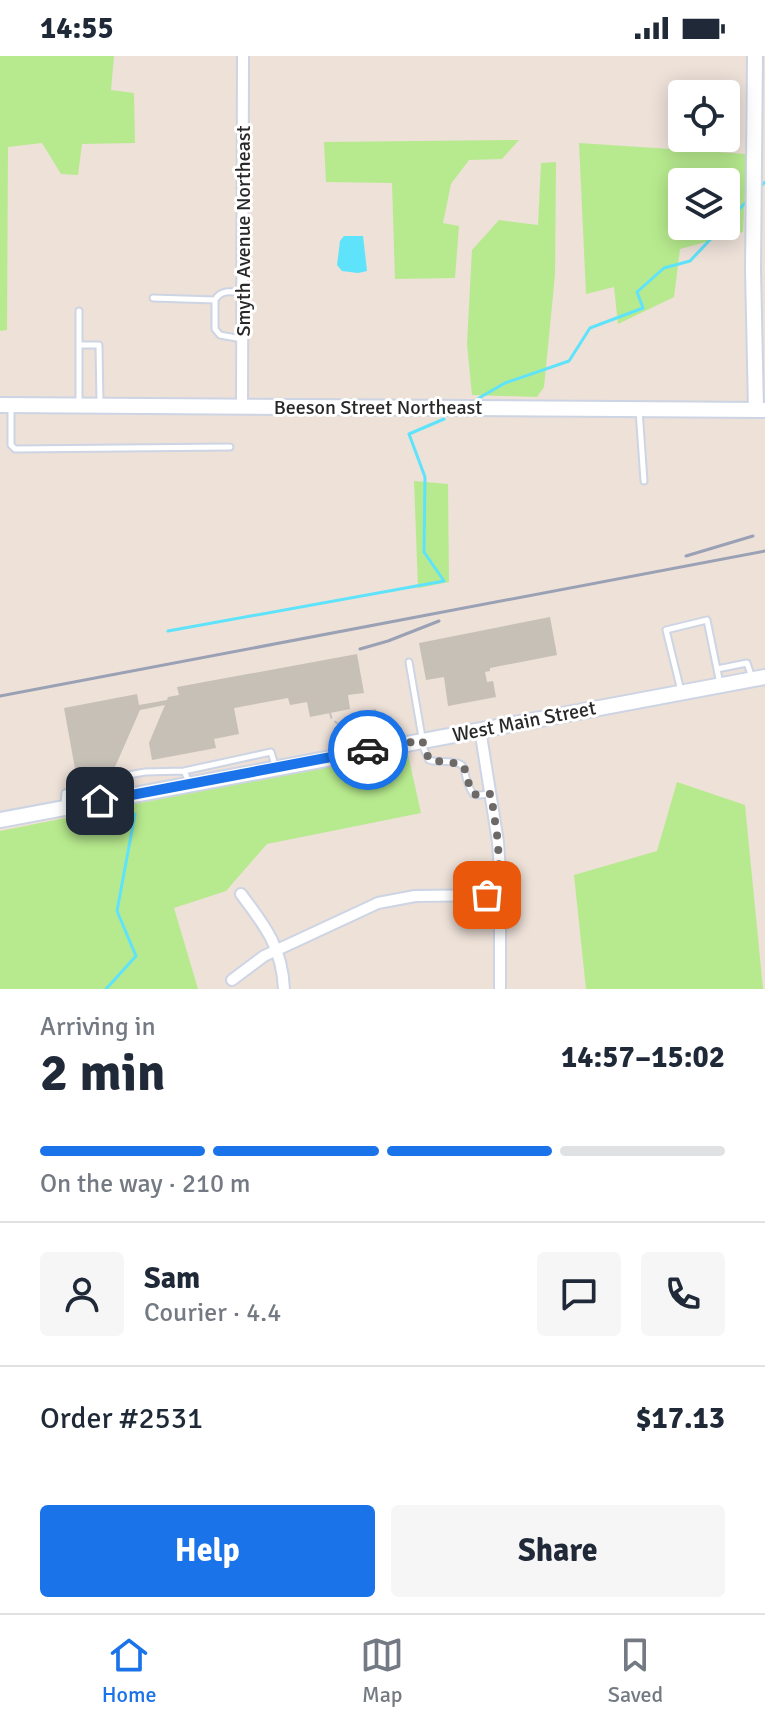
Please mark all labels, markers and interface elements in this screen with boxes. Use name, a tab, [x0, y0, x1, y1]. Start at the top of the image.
text: 14:55	[40, 10, 114, 47]
map controls	[668, 80, 740, 240]
button: locate	[668, 80, 740, 152]
street label: Smyth Avenue Northeast	[231, 125, 256, 337]
button: layers	[668, 168, 740, 240]
street label: Beeson Street Northeast	[274, 395, 482, 420]
street label: West Main Street	[450, 695, 598, 748]
courier	[328, 710, 408, 790]
icon: car	[346, 728, 390, 772]
pin	[66, 767, 134, 835]
icon: home	[78, 779, 122, 823]
pin	[453, 861, 521, 929]
icon: bag	[465, 873, 509, 917]
text: Arriving in	[40, 1011, 156, 1043]
text: 14:57–15:02	[561, 1039, 725, 1076]
text: 2 min	[40, 1041, 166, 1105]
text: On the way · 210 m	[40, 1168, 250, 1200]
button: person	[40, 1252, 124, 1336]
button: chat	[537, 1252, 621, 1336]
button: phone	[641, 1252, 725, 1336]
text: Sam	[144, 1260, 200, 1297]
text: Courier · 4.4	[144, 1297, 281, 1329]
text: Order #2531	[40, 1400, 203, 1437]
text: $17.13	[635, 1400, 725, 1437]
button: Help	[40, 1505, 375, 1597]
button: Share	[391, 1505, 725, 1597]
tab: Home	[102, 1633, 157, 1708]
tab: Map	[360, 1633, 404, 1708]
tab: Saved	[608, 1633, 663, 1708]

